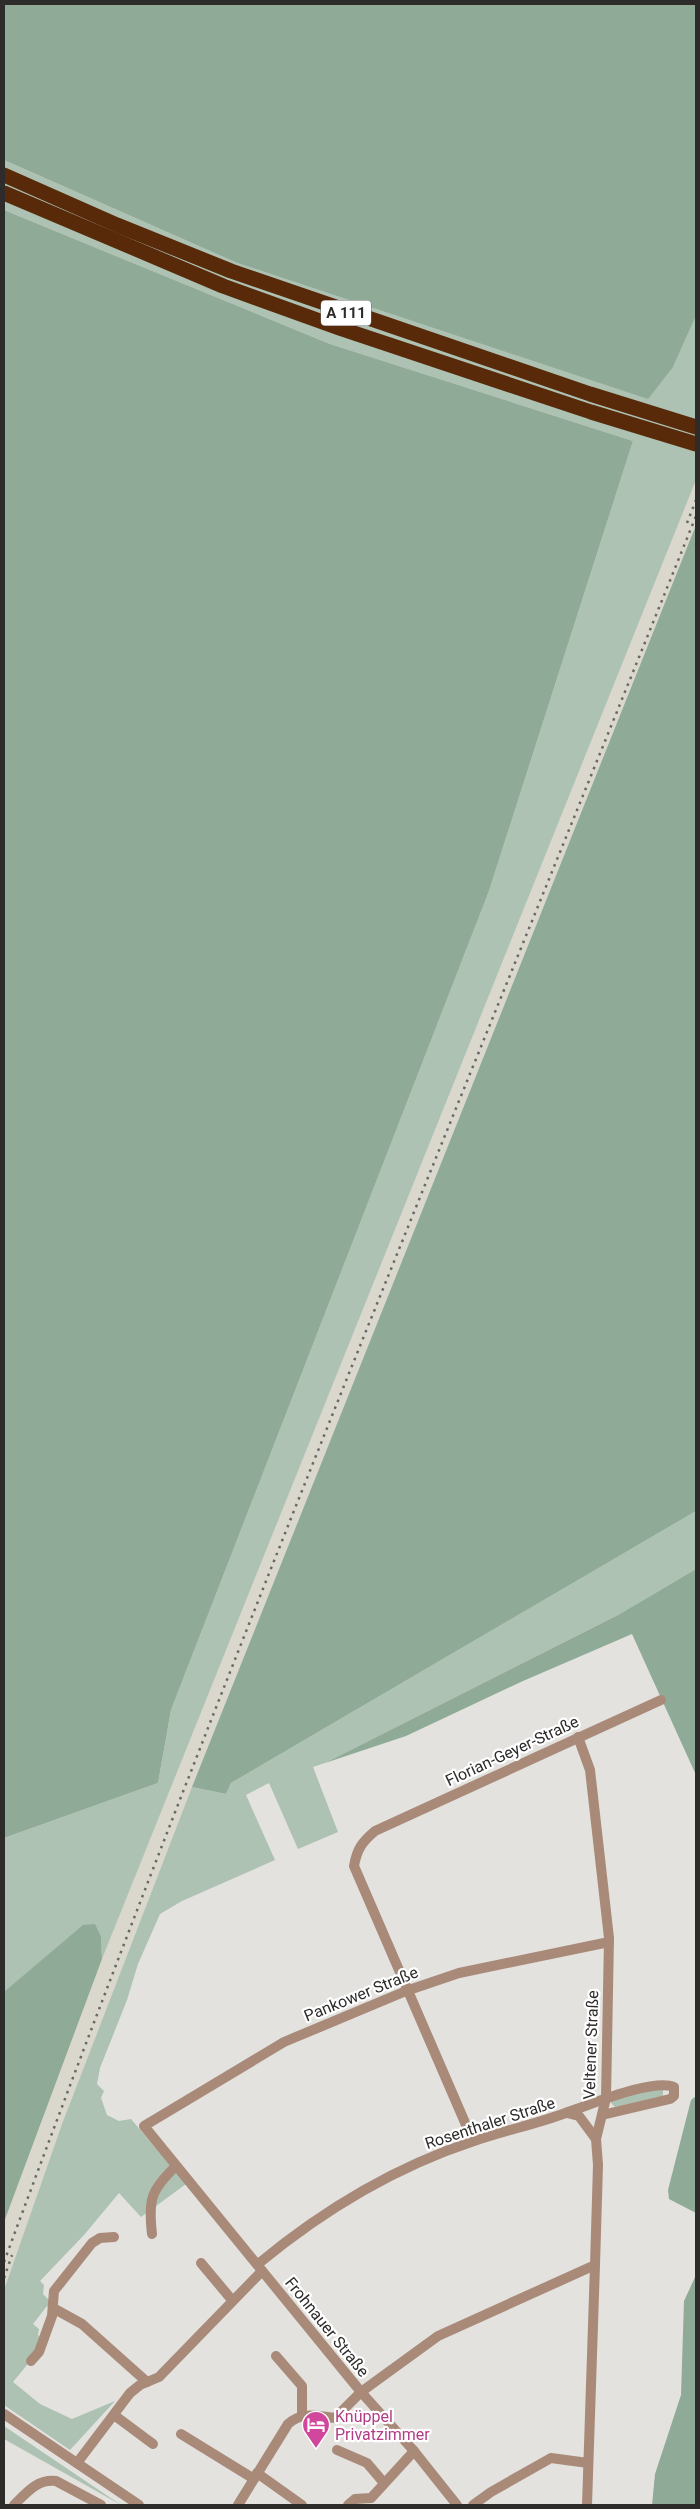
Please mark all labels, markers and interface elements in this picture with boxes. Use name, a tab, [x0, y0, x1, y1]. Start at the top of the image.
road number: A 111	[321, 300, 371, 326]
street label: Florian-Geyer-Straße	[442, 1712, 582, 1790]
street label: Pankower Straße	[301, 1962, 421, 2026]
street label: Veltener Straße	[580, 1990, 602, 2100]
street label: Rosenthaler Straße	[423, 2093, 557, 2153]
street label: Frohnauer Straße	[281, 2273, 373, 2381]
place label: Knüppel Privatzimmer	[335, 2407, 430, 2444]
hotel icon: Knüppel Privatzimmer	[301, 2410, 331, 2449]

